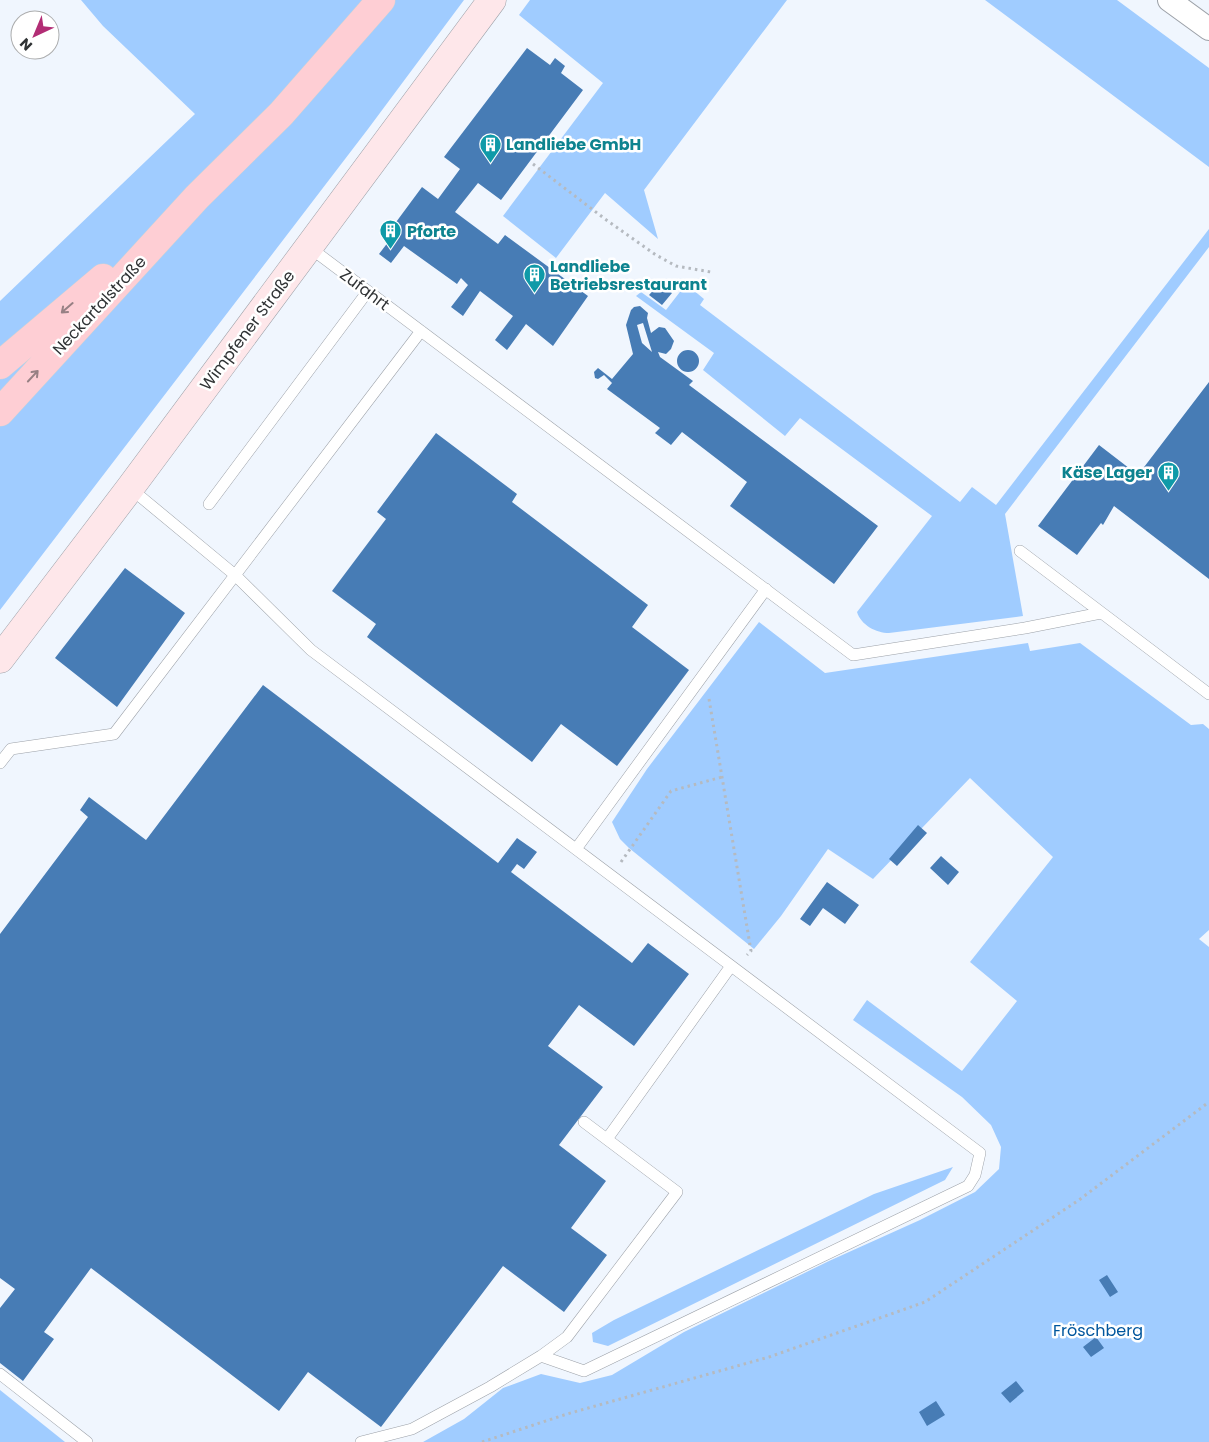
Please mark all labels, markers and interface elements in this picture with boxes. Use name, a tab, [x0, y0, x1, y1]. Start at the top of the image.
north arrow	[10, 10, 60, 60]
text: N	[15, 34, 37, 55]
building icon: Landliebe GmbH	[478, 132, 502, 163]
place label: Landliebe GmbH	[506, 133, 641, 156]
building icon: Pforte	[379, 219, 403, 250]
place label: Pforte	[407, 220, 456, 243]
street label: Neckartalstraße	[47, 251, 152, 360]
place label: Landliebe Betriebsrestaurant	[550, 255, 707, 296]
street label: Zufahrt	[335, 263, 395, 316]
building icon: Landliebe Betriebsrestaurant	[522, 263, 546, 294]
street label: Wimpfener Straße	[195, 265, 300, 395]
one-way arrow	[61, 303, 74, 314]
one-way arrow	[27, 370, 39, 382]
building icon: Käse Lager	[1156, 460, 1180, 491]
place label: Käse Lager	[1062, 461, 1152, 484]
park label: Fröschberg	[1053, 1319, 1143, 1342]

